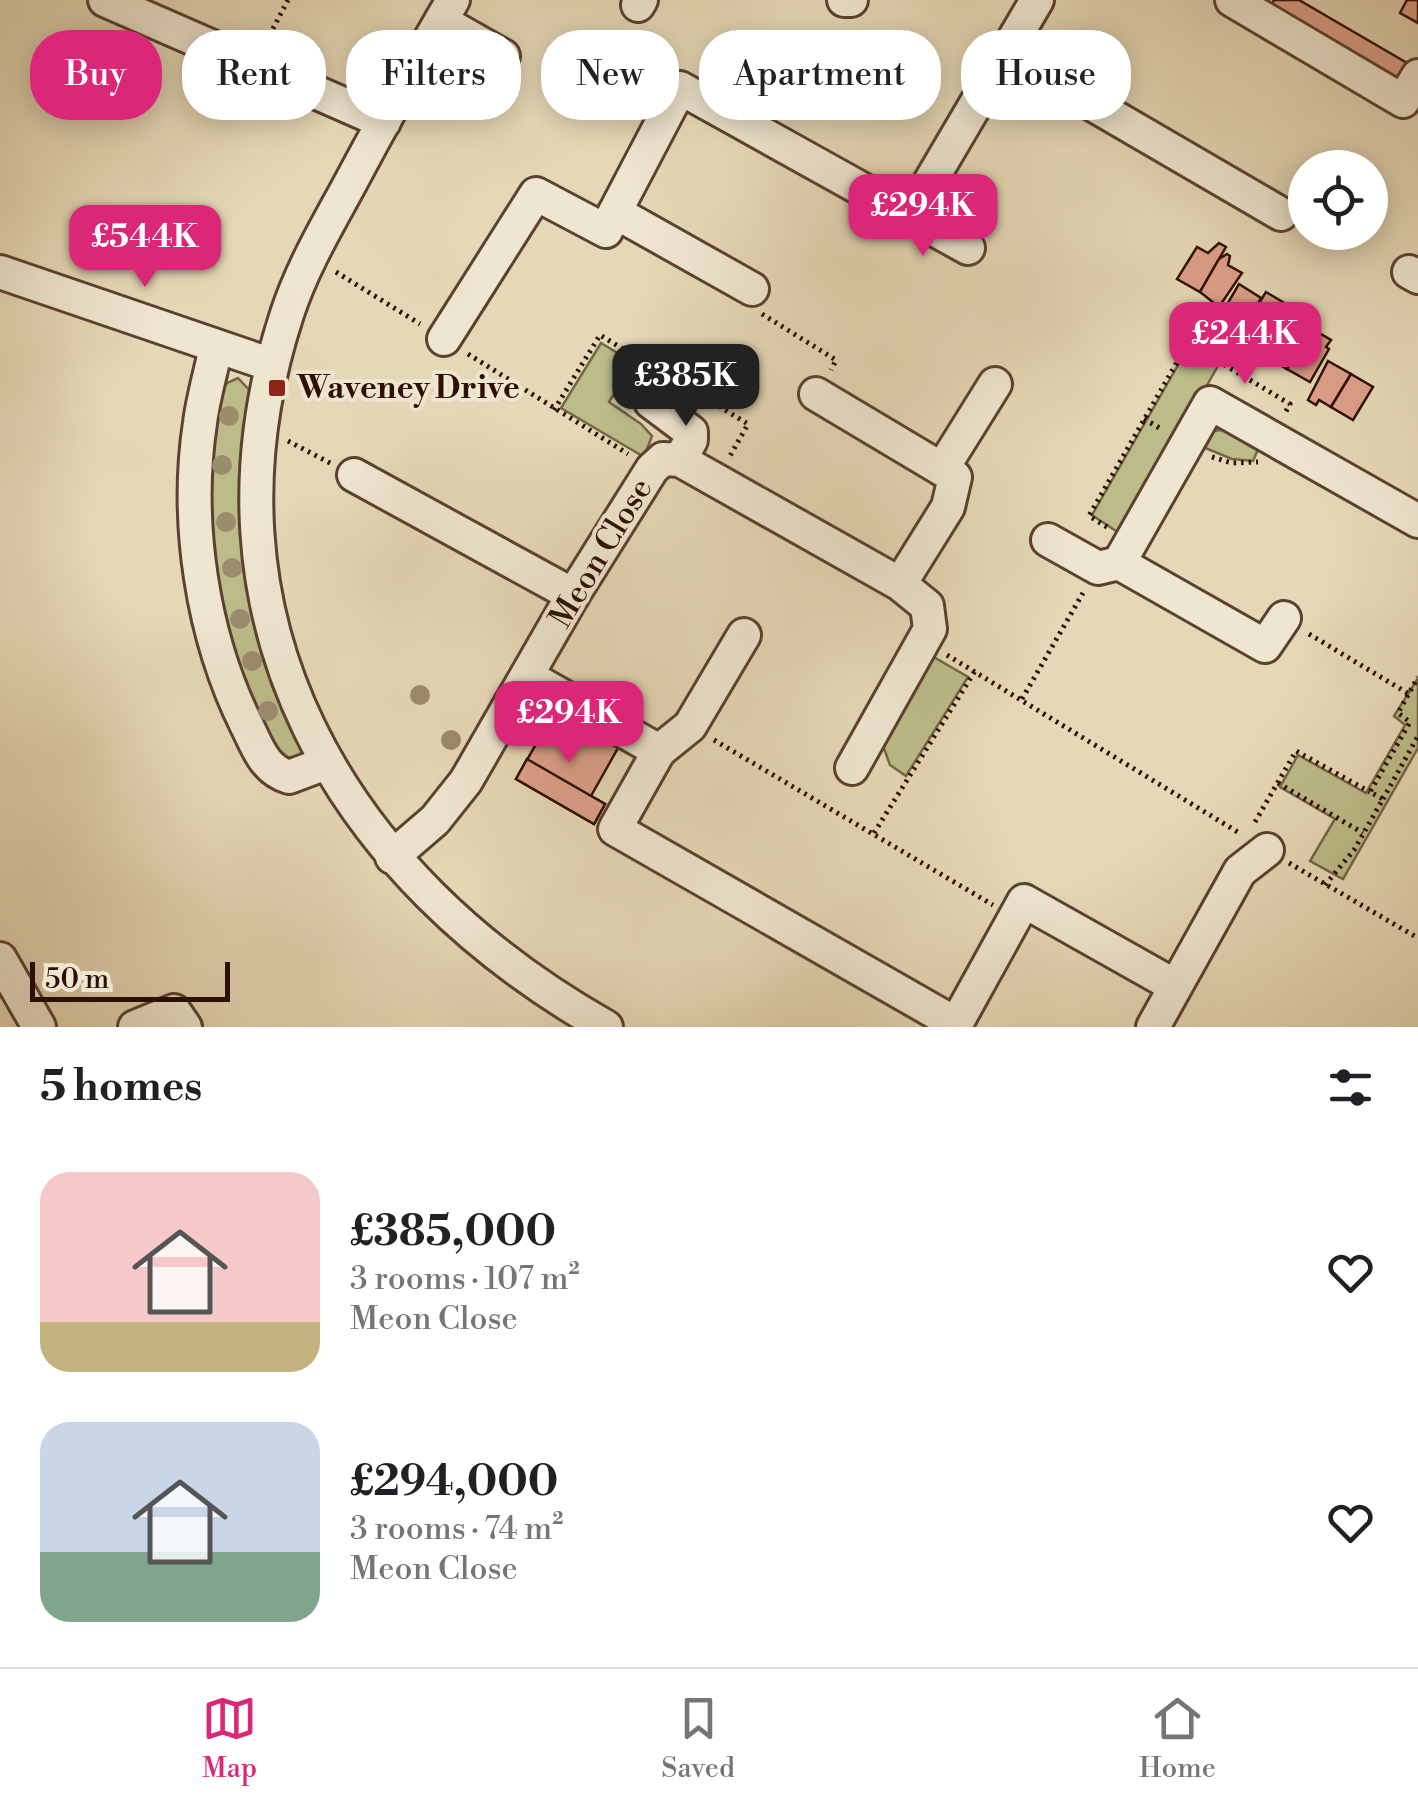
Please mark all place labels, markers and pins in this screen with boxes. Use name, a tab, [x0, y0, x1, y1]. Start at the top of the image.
pin: £294K	[853, 174, 993, 259]
pin: £544K	[75, 205, 215, 290]
pin: £244K	[1175, 302, 1315, 387]
pin: £385K	[616, 344, 756, 429]
place label: Waveney Drive	[296, 368, 520, 408]
marker: Waveney Drive	[266, 377, 288, 399]
pin: £294K	[499, 681, 639, 766]

